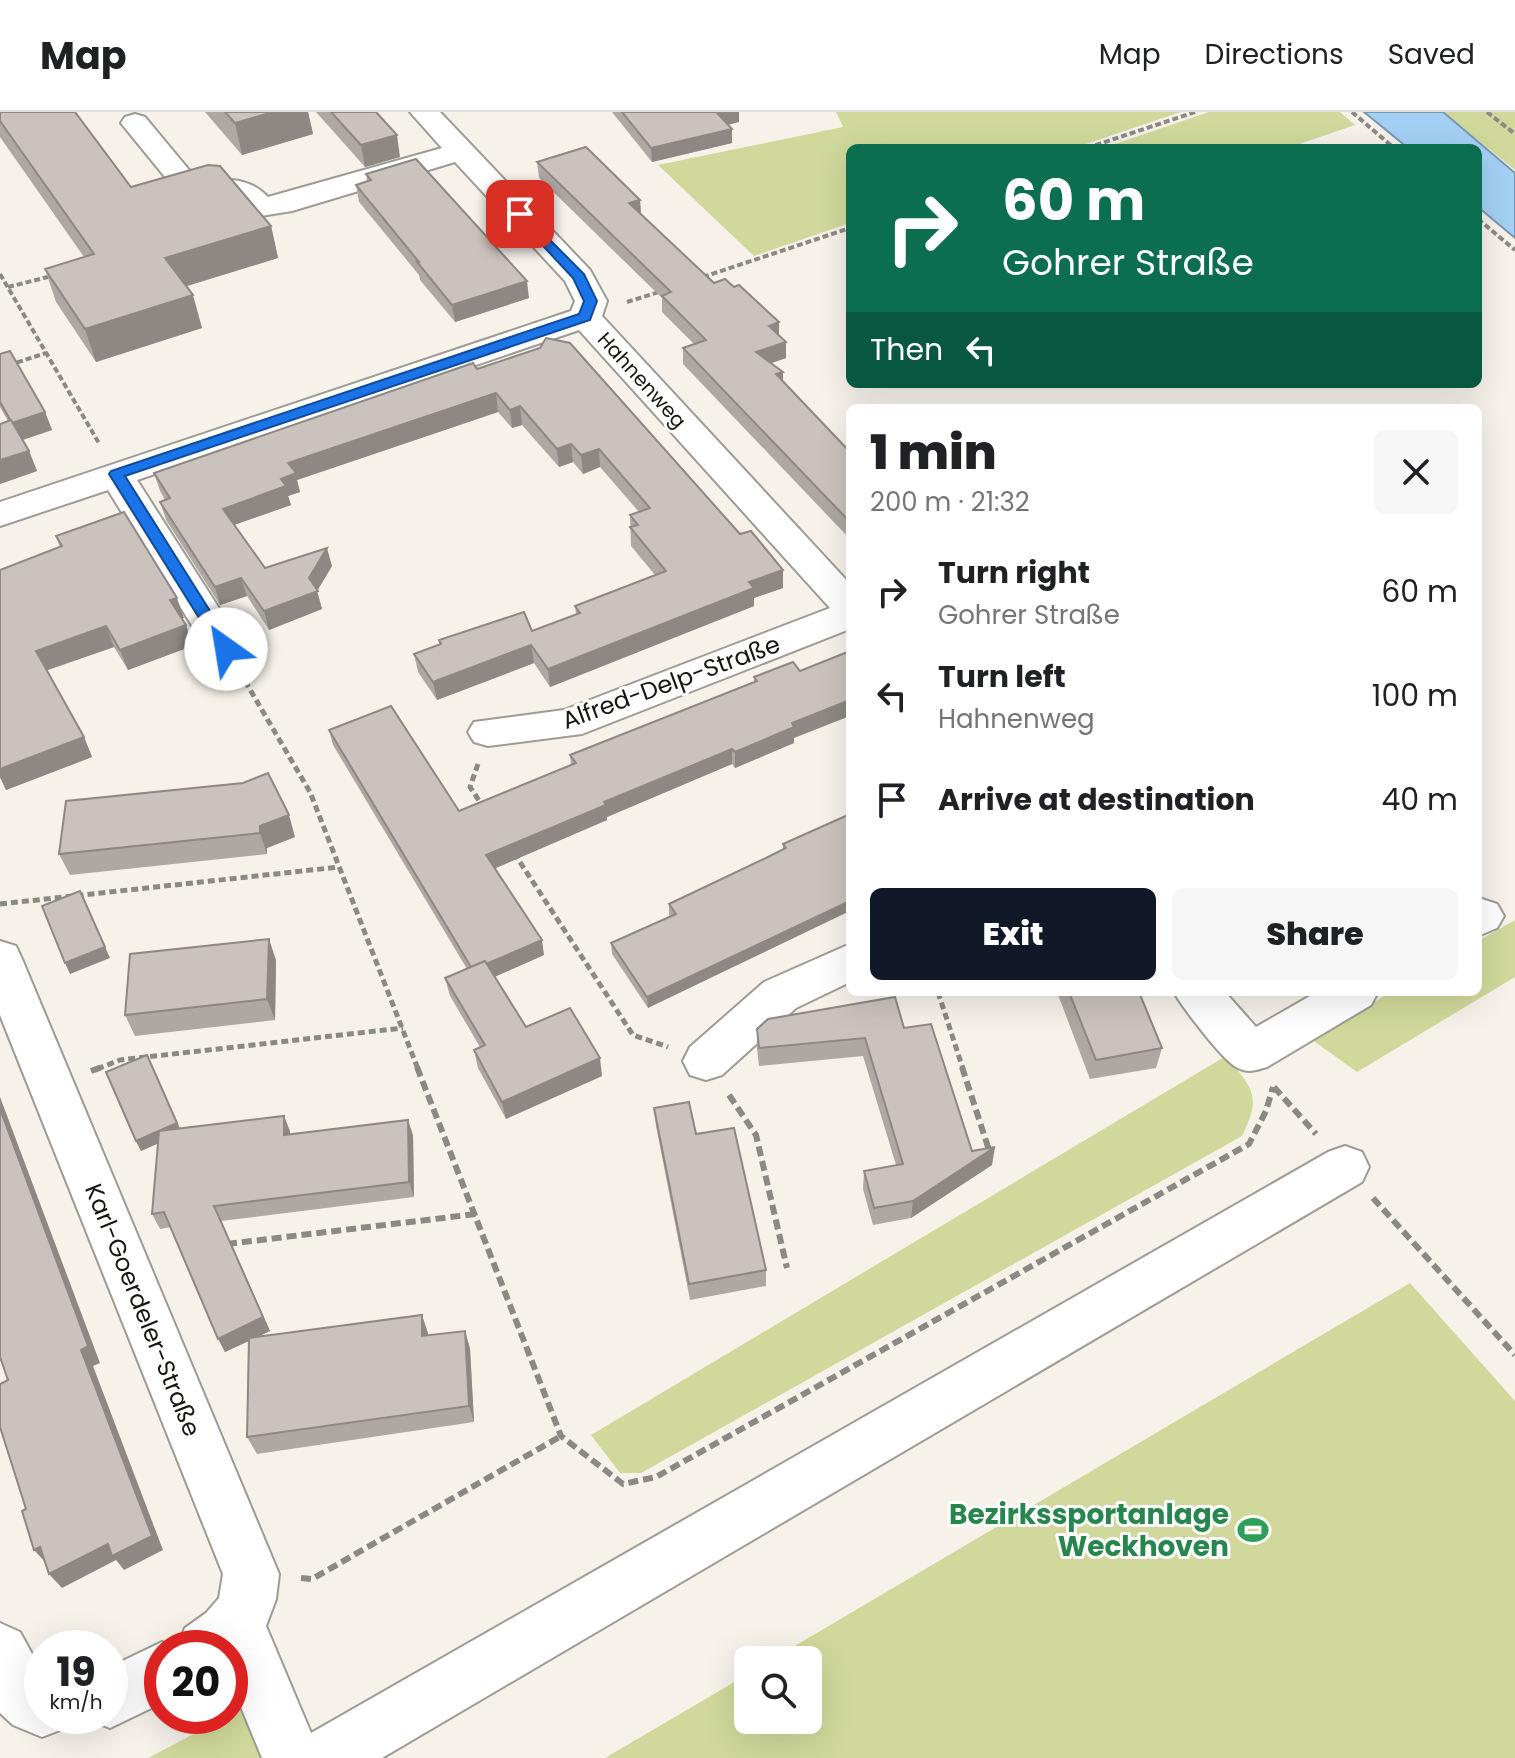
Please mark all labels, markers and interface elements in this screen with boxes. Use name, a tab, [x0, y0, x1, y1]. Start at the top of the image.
text: Map	[40, 29, 127, 82]
text: Map	[1099, 35, 1161, 74]
text: Directions	[1205, 35, 1344, 74]
text: Saved	[1388, 35, 1475, 74]
text: 60 m	[1002, 161, 1145, 240]
icon: right	[870, 176, 974, 280]
pin	[486, 180, 554, 248]
icon: arrive	[498, 192, 542, 236]
text: Gohrer Straße	[1002, 237, 1254, 288]
street label: Hahnenweg	[591, 326, 693, 434]
text: Then	[870, 328, 943, 371]
icon: left	[959, 328, 1003, 372]
text: 1 min	[870, 419, 997, 486]
button: close	[1374, 430, 1458, 514]
text: 200 m · 21:32	[870, 484, 1030, 520]
text: Turn right	[938, 551, 1090, 594]
icon: right	[870, 570, 914, 614]
text: 60 m	[1381, 570, 1458, 613]
text: Gohrer Straße	[938, 597, 1120, 633]
position arrow	[184, 607, 268, 691]
street label: Alfred-Delp-Straße	[557, 627, 785, 737]
text: Turn left	[938, 655, 1066, 698]
icon: left	[870, 674, 914, 718]
text: 100 m	[1372, 674, 1458, 717]
text: Hahnenweg	[938, 701, 1095, 737]
icon: arrive	[870, 778, 914, 822]
text: Arrive at destination	[938, 778, 1255, 821]
text: 40 m	[1381, 778, 1458, 821]
button: Exit	[870, 888, 1156, 980]
button: Share	[1172, 888, 1458, 980]
street label: Karl-Goerdeler-Straße	[77, 1179, 209, 1441]
place label: Bezirkssportanlage Weckhoven	[949, 1495, 1229, 1566]
sports icon: Bezirkssportanlage Weckhoven	[1236, 1513, 1270, 1547]
speed limit sign: 20	[144, 1630, 248, 1734]
text: 19	[56, 1644, 96, 1700]
map controls	[734, 1646, 822, 1734]
button: search	[734, 1646, 822, 1734]
text: km/h	[49, 1688, 103, 1716]

